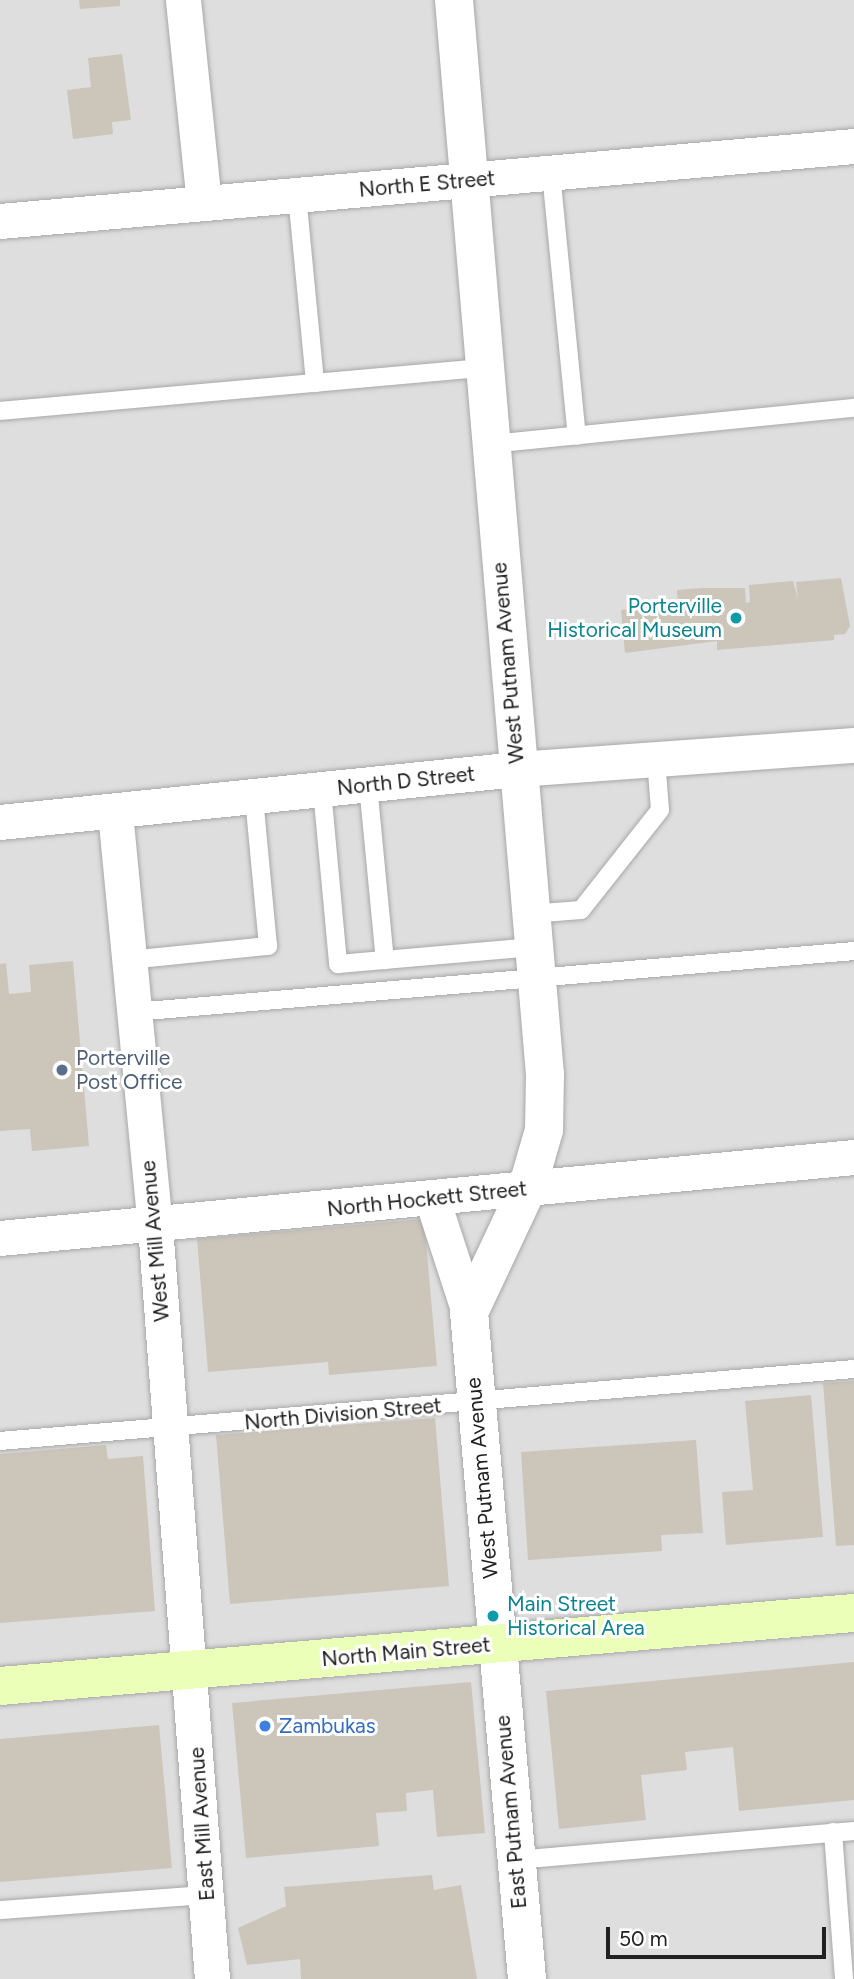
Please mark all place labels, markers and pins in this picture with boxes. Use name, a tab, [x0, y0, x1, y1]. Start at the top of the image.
place label: Porterville Historical Museum	[547, 593, 722, 643]
marker: Porterville Historical Museum	[728, 610, 744, 626]
place label: Porterville Post Office	[76, 1045, 183, 1095]
marker: Porterville Post Office	[54, 1062, 70, 1078]
place label: Main Street Historical Area	[507, 1591, 645, 1641]
marker: Main Street Historical Area	[485, 1608, 501, 1624]
place label: Zambukas	[279, 1713, 376, 1739]
marker: Zambukas	[257, 1718, 273, 1734]

